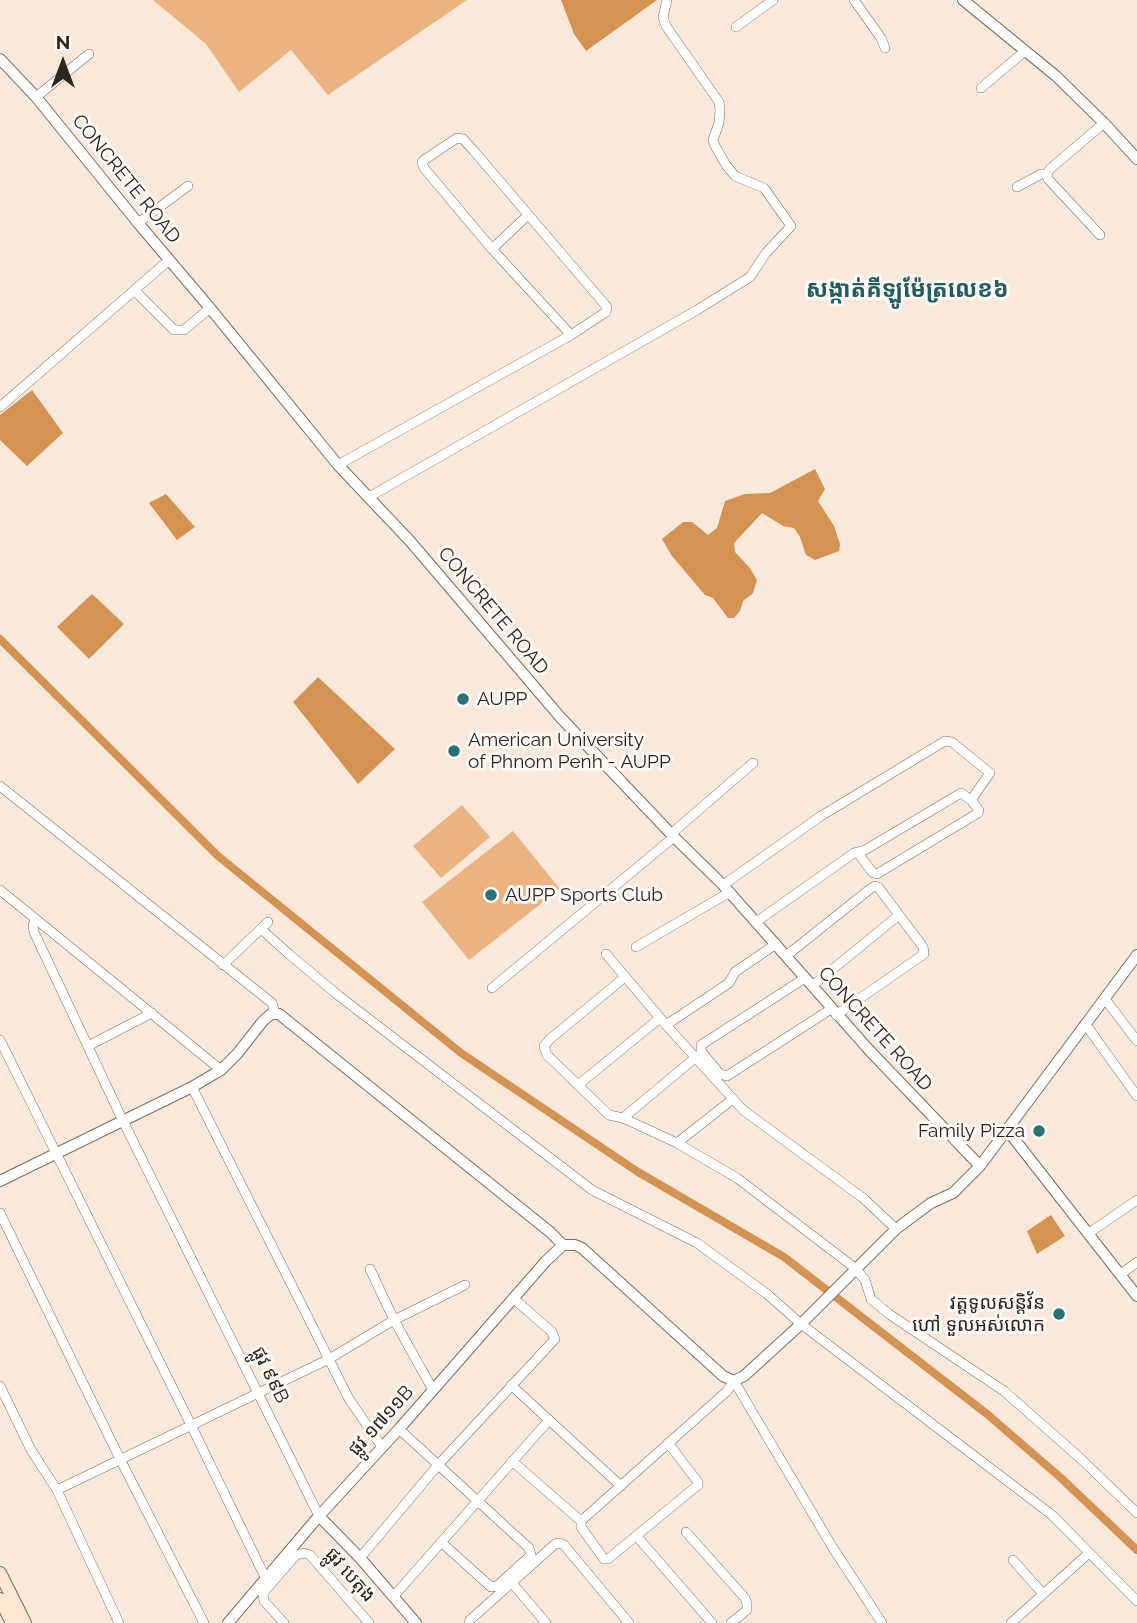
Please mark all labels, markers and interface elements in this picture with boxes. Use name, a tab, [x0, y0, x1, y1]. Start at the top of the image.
north arrow	[28, 28, 98, 98]
text: N	[56, 31, 70, 53]
street label: CONCRETE ROAD	[67, 110, 185, 248]
district label: សង្កាត់គីឡូម៉ែត្រលេខ៦	[806, 276, 1008, 304]
street label: CONCRETE ROAD	[433, 543, 553, 679]
place label: AUPP	[477, 688, 527, 710]
marker: AUPP	[455, 691, 471, 707]
place label: American University of Phnom Penh - AUPP	[468, 729, 671, 773]
marker: American University of Phnom Penh - AUPP	[446, 743, 462, 759]
place label: AUPP Sports Club	[505, 884, 663, 906]
marker: AUPP Sports Club	[483, 887, 499, 903]
street label: CONCRETE ROAD	[813, 962, 937, 1096]
place label: Family Pizza	[918, 1120, 1025, 1142]
marker: Family Pizza	[1031, 1123, 1047, 1139]
place label: វត្តទូលសន្តិវ័ន ហៅ ទួលអស់លោក	[912, 1292, 1045, 1336]
marker: វត្តទូលសន្តិវ័ន ហៅ ទួលអស់លោក	[1051, 1306, 1067, 1322]
street label: ផ្លូវ ៩៩B	[247, 1343, 293, 1407]
street label: ផ្លូវ ១៧១១B	[343, 1381, 419, 1461]
street label: ផ្លូវ បេតុង	[320, 1543, 380, 1607]

